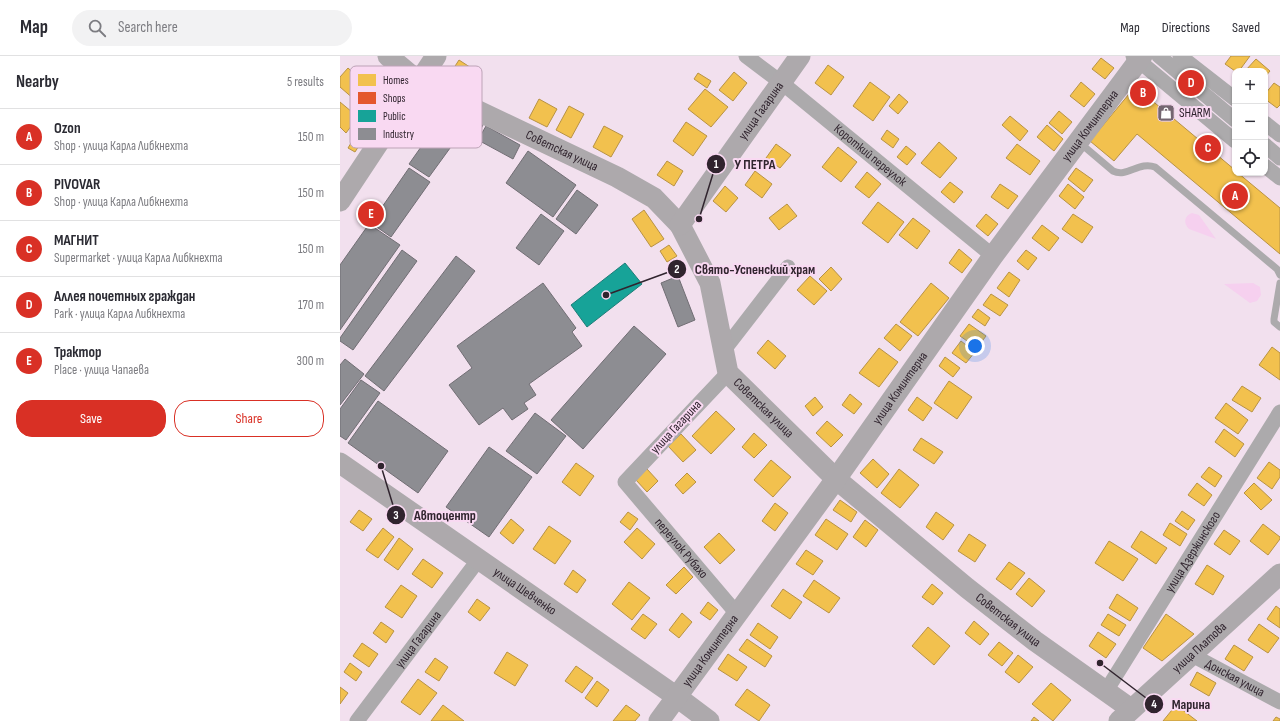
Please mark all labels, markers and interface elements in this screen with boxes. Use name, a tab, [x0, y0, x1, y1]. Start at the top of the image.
search box	[72, 10, 352, 46]
text: Map	[20, 16, 48, 39]
icon: search	[86, 17, 108, 39]
text: Search here	[118, 18, 178, 37]
text: Map	[1120, 19, 1140, 36]
text: Directions	[1162, 19, 1210, 36]
text: Saved	[1232, 19, 1260, 36]
legend	[350, 66, 482, 148]
pin: D	[1178, 68, 1204, 98]
map controls	[1232, 68, 1268, 176]
button: +	[1232, 68, 1268, 104]
text: Nearby	[16, 72, 59, 92]
text: 5 results	[287, 74, 324, 90]
text: Homes	[383, 74, 409, 87]
pin: B	[1130, 78, 1156, 108]
street label: улица Гагарина	[735, 79, 787, 143]
street label: улица Коминтерна	[1058, 87, 1122, 165]
text: Shops	[383, 92, 406, 105]
shop icon: SHARM	[1156, 103, 1176, 123]
button: −	[1232, 104, 1268, 140]
place label: SHARM	[1179, 105, 1211, 121]
text: Public	[383, 110, 406, 123]
text: Ozon	[54, 119, 81, 138]
street label: Короткий переулок	[830, 121, 910, 190]
street label: Советская улица	[523, 127, 601, 175]
text: Industry	[383, 128, 415, 141]
text: A	[26, 129, 32, 145]
text: 150 m	[298, 129, 324, 145]
pin: C	[1195, 133, 1221, 163]
text: Shop · улица Карла Либкнехта	[54, 138, 188, 154]
button: locate	[1232, 140, 1268, 176]
callout: У ПЕТРА	[706, 151, 783, 177]
text: У ПЕТРА	[735, 156, 776, 173]
text: 1	[714, 157, 719, 172]
text: PIVOVAR	[54, 175, 100, 194]
pin: A	[1222, 181, 1248, 211]
text: B	[26, 185, 32, 201]
text: 150 m	[298, 185, 324, 201]
text: Shop · улица Карла Либкнехта	[54, 194, 188, 210]
pin: E	[358, 199, 384, 229]
text: МАГНИТ	[54, 231, 99, 250]
text: C	[26, 241, 32, 257]
text: 150 m	[298, 241, 324, 257]
text: Supermarket · улица Карла Либкнехта	[54, 250, 223, 266]
callout: Свято-Успенский храм	[667, 256, 824, 282]
text: Свято-Успенский храм	[695, 261, 815, 278]
text: 2	[674, 262, 680, 277]
text: Аллея почетных граждан	[54, 287, 195, 306]
text: D	[26, 297, 32, 313]
text: 170 m	[298, 297, 324, 313]
text: Park · улица Карла Либкнехта	[54, 306, 185, 322]
your location	[965, 336, 985, 356]
text: Трактор	[54, 343, 102, 362]
street label: улица Коминтерна	[869, 349, 931, 428]
text: E	[26, 353, 32, 369]
text: 300 m	[297, 353, 324, 369]
text: Place · улица Чапаева	[54, 362, 149, 378]
street label: Советская улица	[730, 375, 797, 441]
street label: улица Гагарина	[647, 397, 705, 457]
button: Save	[16, 400, 166, 437]
button: Share	[174, 400, 324, 437]
callout: Автоцентр	[386, 502, 484, 528]
text: Автоцентр	[413, 507, 476, 524]
text: 3	[393, 508, 399, 523]
street label: улица Дзержинского	[1162, 508, 1224, 595]
street label: переулок Рубахо	[651, 515, 712, 582]
street label: улица Шевченко	[490, 564, 559, 619]
street label: Советская улица	[972, 590, 1044, 650]
street label: улица Гагарина	[392, 608, 445, 671]
street label: улица Коминтерна	[679, 612, 742, 690]
street label: улица Платова	[1169, 619, 1230, 676]
street label: Донская улица	[1203, 656, 1267, 700]
callout: Марина	[1144, 691, 1218, 717]
text: Марина	[1172, 696, 1211, 713]
text: 4	[1151, 697, 1157, 712]

